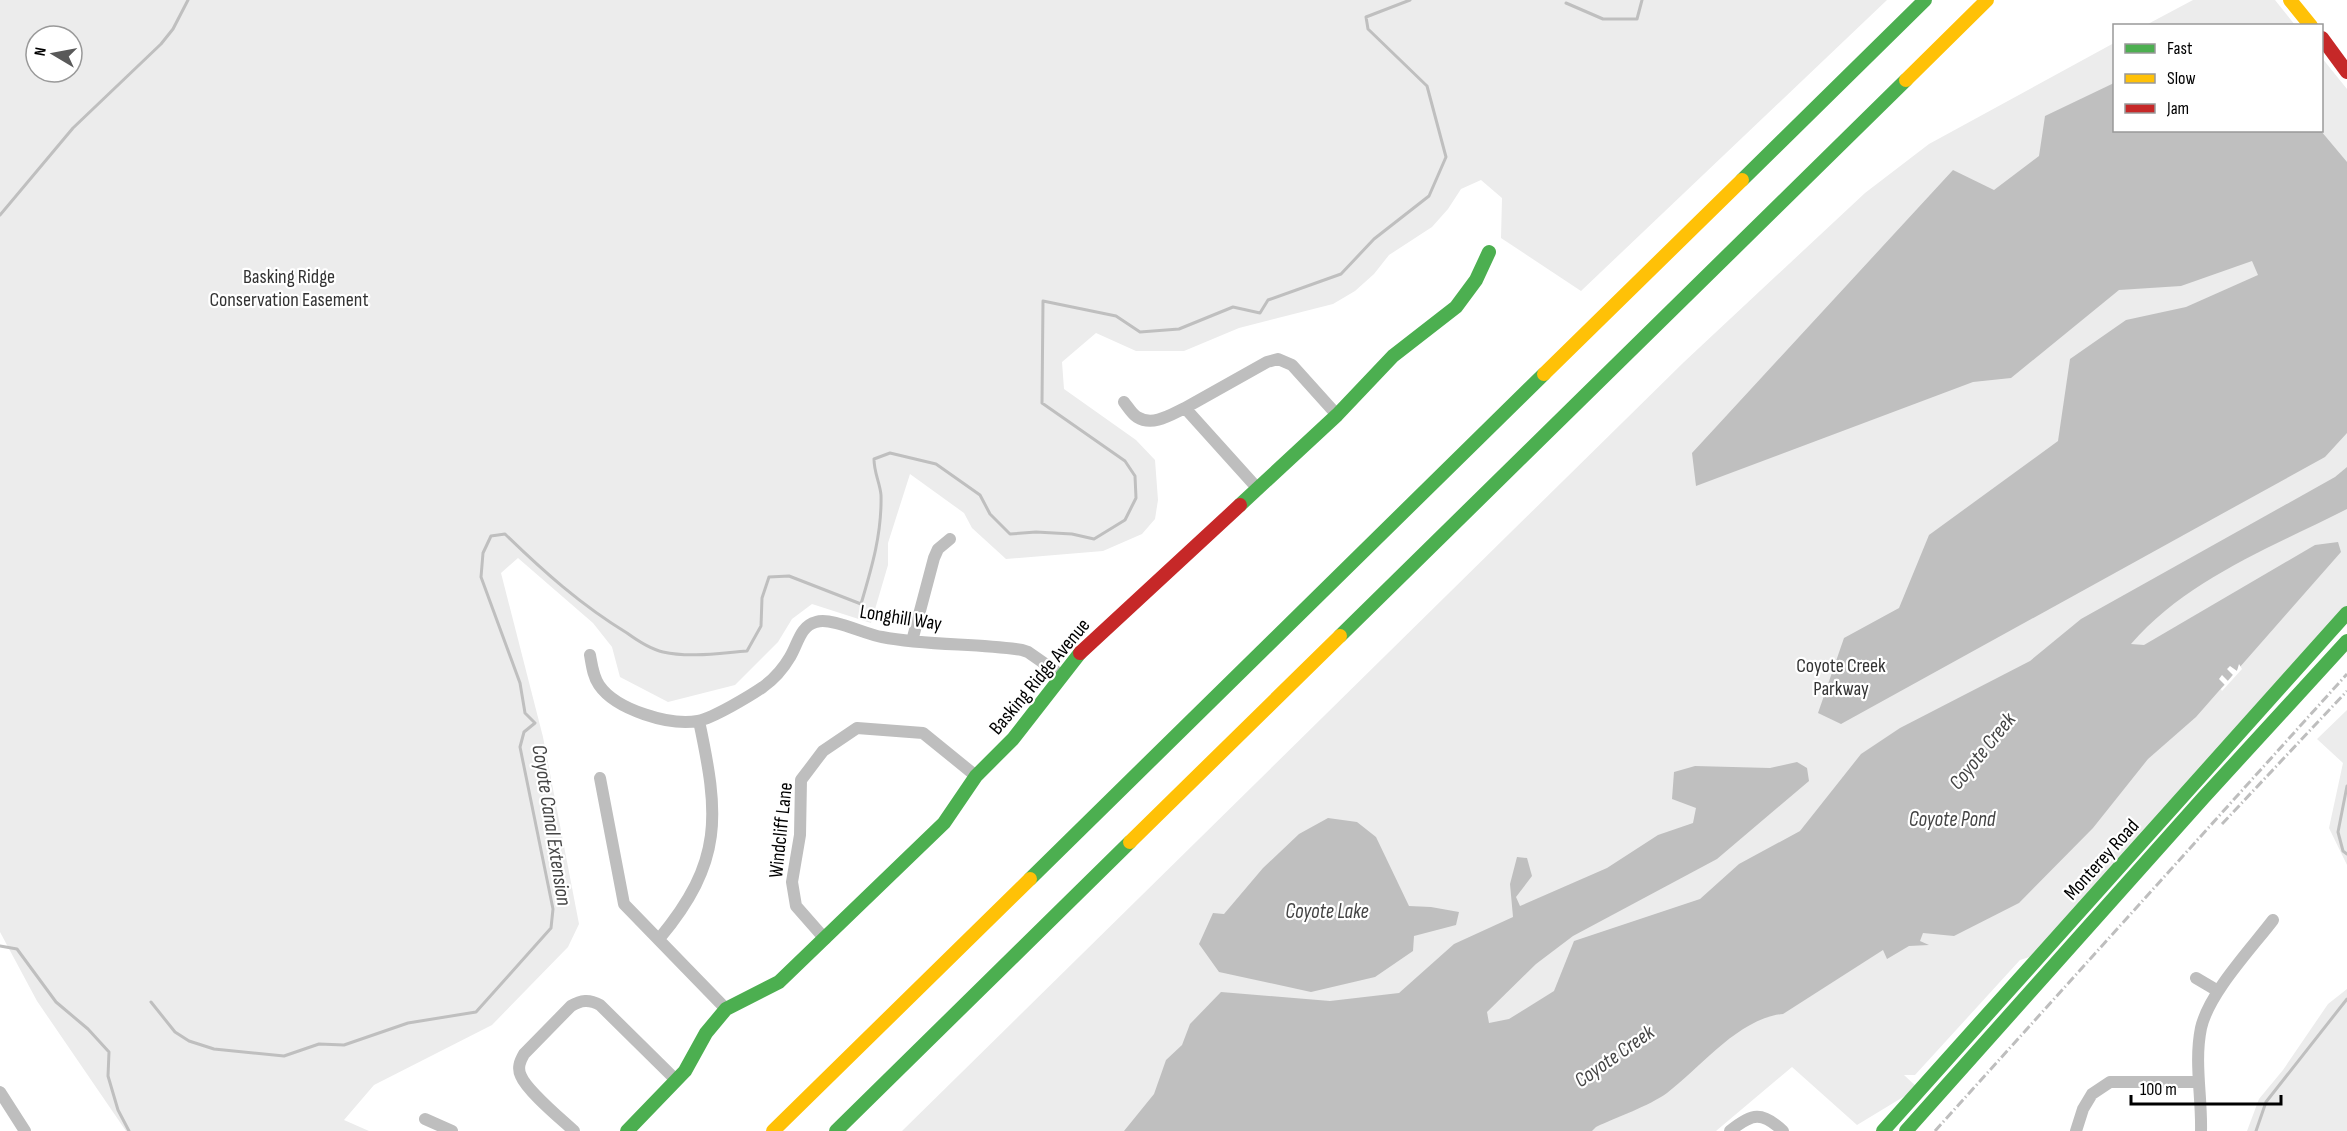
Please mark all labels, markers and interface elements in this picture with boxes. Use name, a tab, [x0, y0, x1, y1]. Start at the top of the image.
north arrow	[24, 24, 84, 84]
legend	[2113, 24, 2323, 132]
text: Fast	[2167, 38, 2193, 59]
text: N	[31, 46, 51, 58]
text: Slow	[2167, 68, 2196, 89]
text: Jam	[2166, 98, 2189, 119]
park label: Basking Ridge Conservation Easement	[209, 265, 369, 312]
street label: Longhill Way	[858, 600, 944, 636]
street label: Basking Ridge Avenue	[984, 614, 1095, 740]
park label: Coyote Creek Parkway	[1796, 654, 1886, 701]
water label: Coyote Creek	[1944, 707, 2022, 795]
water label: Coyote Canal Extension	[526, 743, 577, 907]
street label: Windcliff Lane	[764, 781, 798, 879]
water label: Coyote Pond	[1909, 807, 1997, 832]
street label: Monterey Road	[2059, 814, 2144, 905]
water label: Coyote Lake	[1285, 899, 1369, 924]
water label: Coyote Creek	[1570, 1019, 1660, 1093]
scale bar	[2131, 1068, 2281, 1106]
text: 100 m	[2140, 1079, 2177, 1100]

